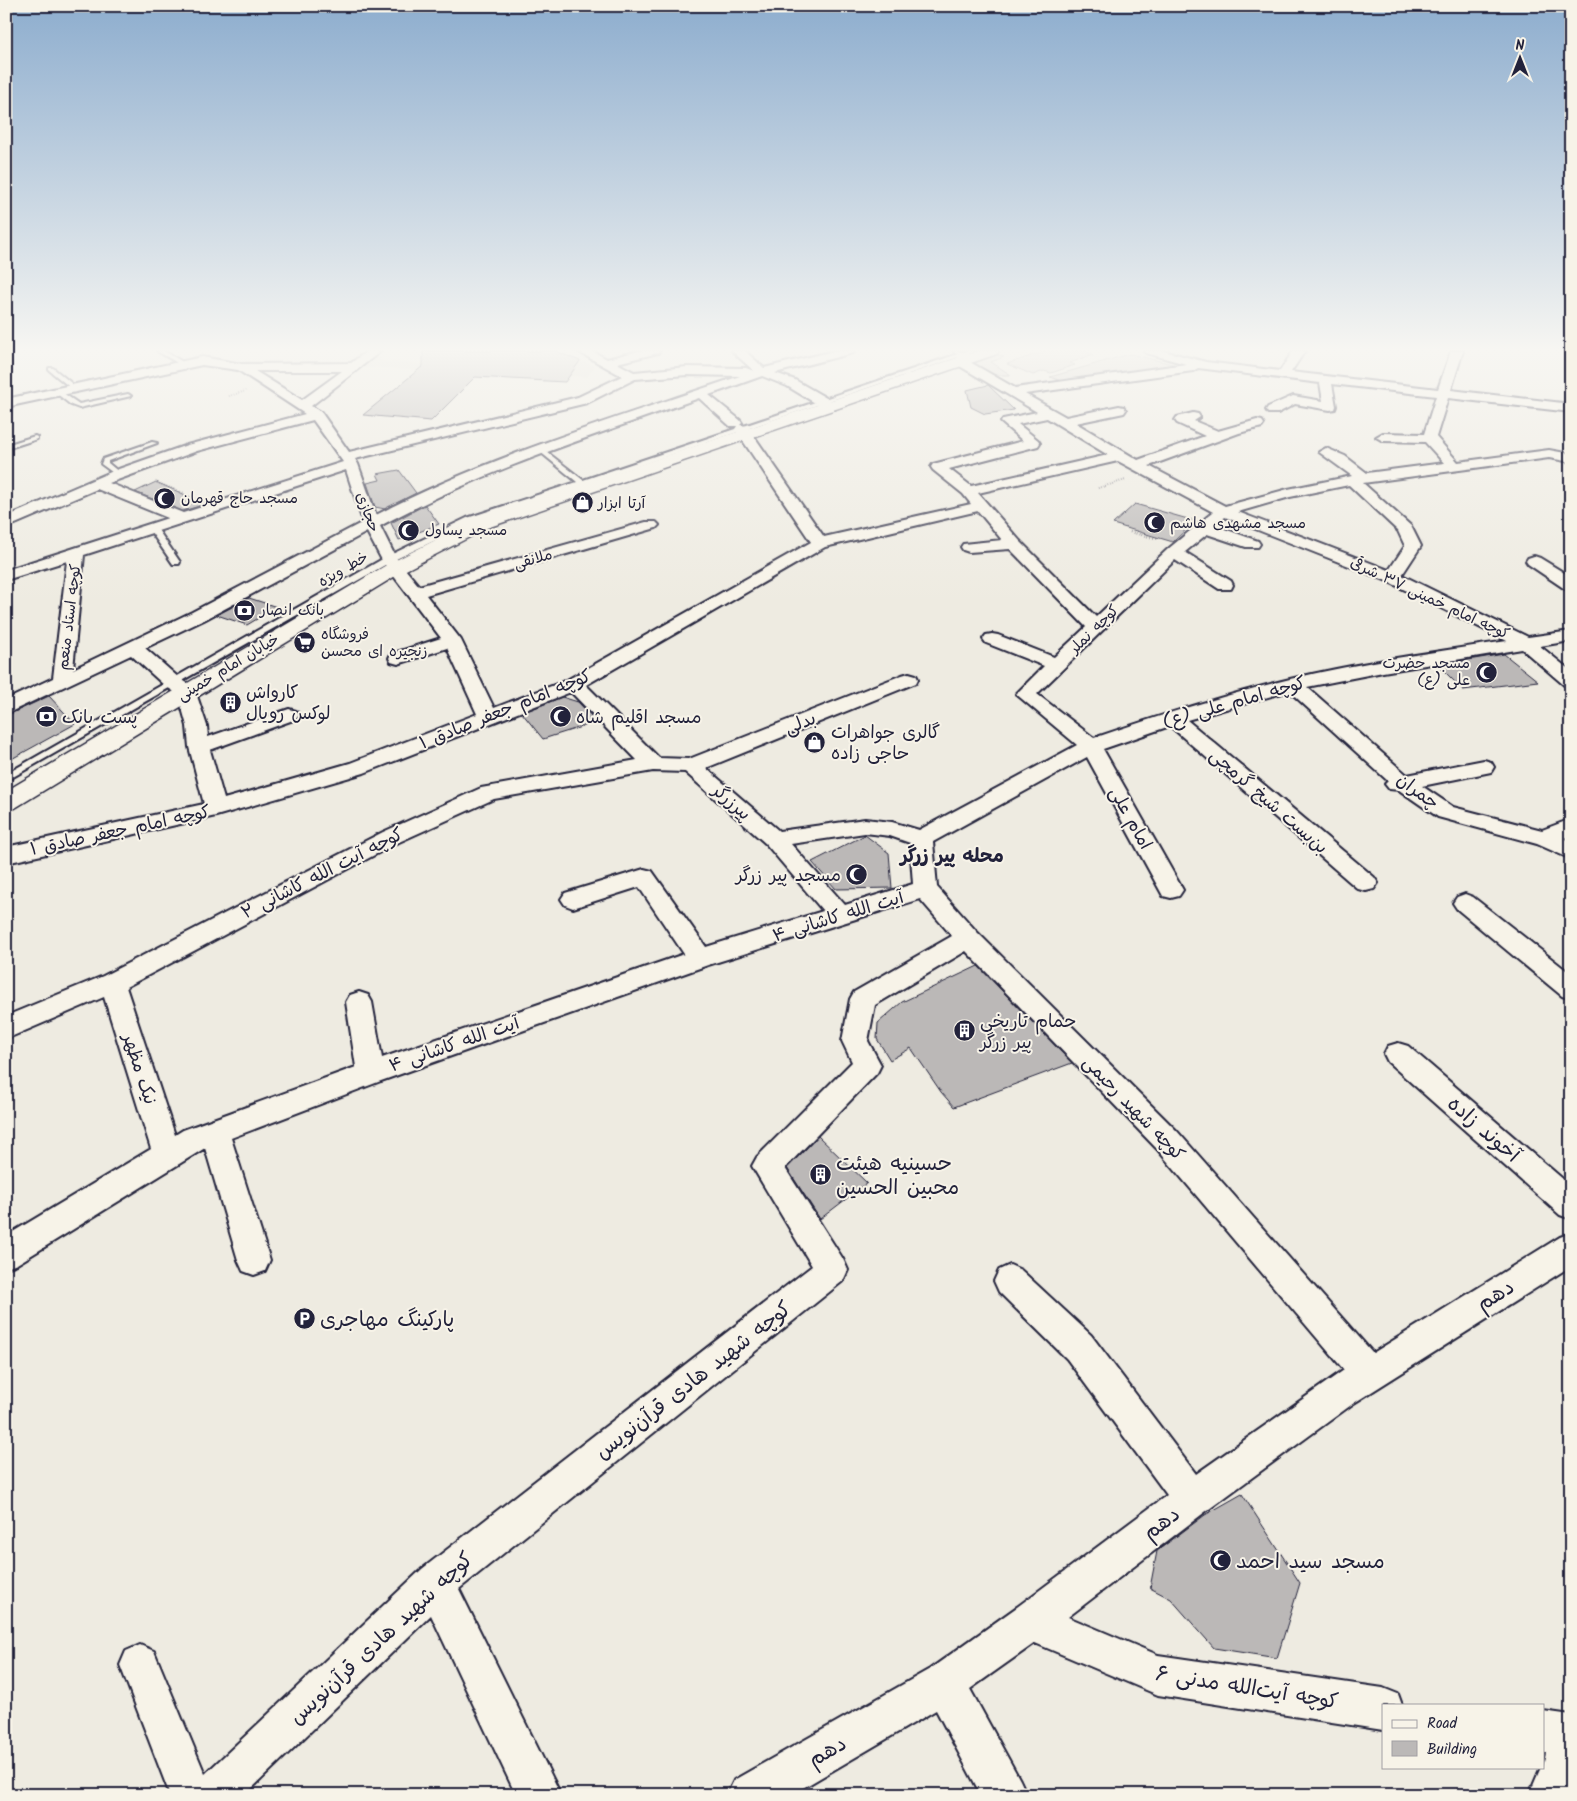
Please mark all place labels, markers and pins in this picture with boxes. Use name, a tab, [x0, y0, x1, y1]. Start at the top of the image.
mosque icon: مسجد حاج قهرمان	[153, 486, 177, 510]
place label: مسجد حاج قهرمان	[181, 487, 298, 511]
shop icon: آرتا ابزار	[570, 491, 594, 515]
place label: آرتا ابزار	[597, 492, 647, 516]
mosque icon: مسجد مشهدی هاشم	[1142, 511, 1166, 535]
place label: مسجد مشهدی هاشم	[1170, 512, 1306, 536]
mosque icon: مسجد یساول	[397, 518, 421, 542]
place label: مسجد یساول	[425, 519, 507, 543]
bank icon: بانک انصار	[232, 598, 256, 622]
place label: بانک انصار	[259, 599, 324, 623]
place label: فروشگاه زنجیره ای محسن	[321, 623, 427, 664]
supermarket icon: فروشگاه زنجیره ای محسن	[293, 631, 317, 655]
place label: مسجد حضرت علی (ع)	[1383, 652, 1470, 693]
mosque icon: مسجد حضرت علی (ع)	[1474, 660, 1498, 684]
place label: کارواش لوکس رویال	[246, 679, 331, 729]
building icon: کارواش لوکس رویال	[218, 690, 242, 714]
place label: پست بانک	[62, 704, 138, 733]
place label: مسجد اقلیم شاه	[576, 704, 701, 733]
bank icon: پست بانک	[34, 705, 58, 729]
mosque icon: مسجد اقلیم شاه	[548, 705, 572, 729]
place label: گالری جواهرات حاجی زاده	[831, 719, 940, 769]
shop icon: گالری جواهرات حاجی زاده	[803, 730, 827, 754]
place label: مسجد پیر زرگر	[734, 862, 841, 891]
mosque icon: مسجد پیر زرگر	[845, 863, 869, 887]
place label: حمام تاریخی پیر زرگر	[978, 1008, 1076, 1058]
building icon: حمام تاریخی پیر زرگر	[952, 1019, 976, 1043]
place label: حسینیه هیئت محبین الحسین	[836, 1148, 959, 1205]
building icon: حسینیه هیئت محبین الحسین	[808, 1163, 832, 1187]
place label: پارکینگ مهاجری	[320, 1304, 454, 1337]
parking icon: پارکینگ مهاجری	[292, 1307, 316, 1331]
place label: مسجد سید احمد	[1236, 1546, 1385, 1579]
mosque icon: مسجد سید احمد	[1208, 1549, 1232, 1573]

